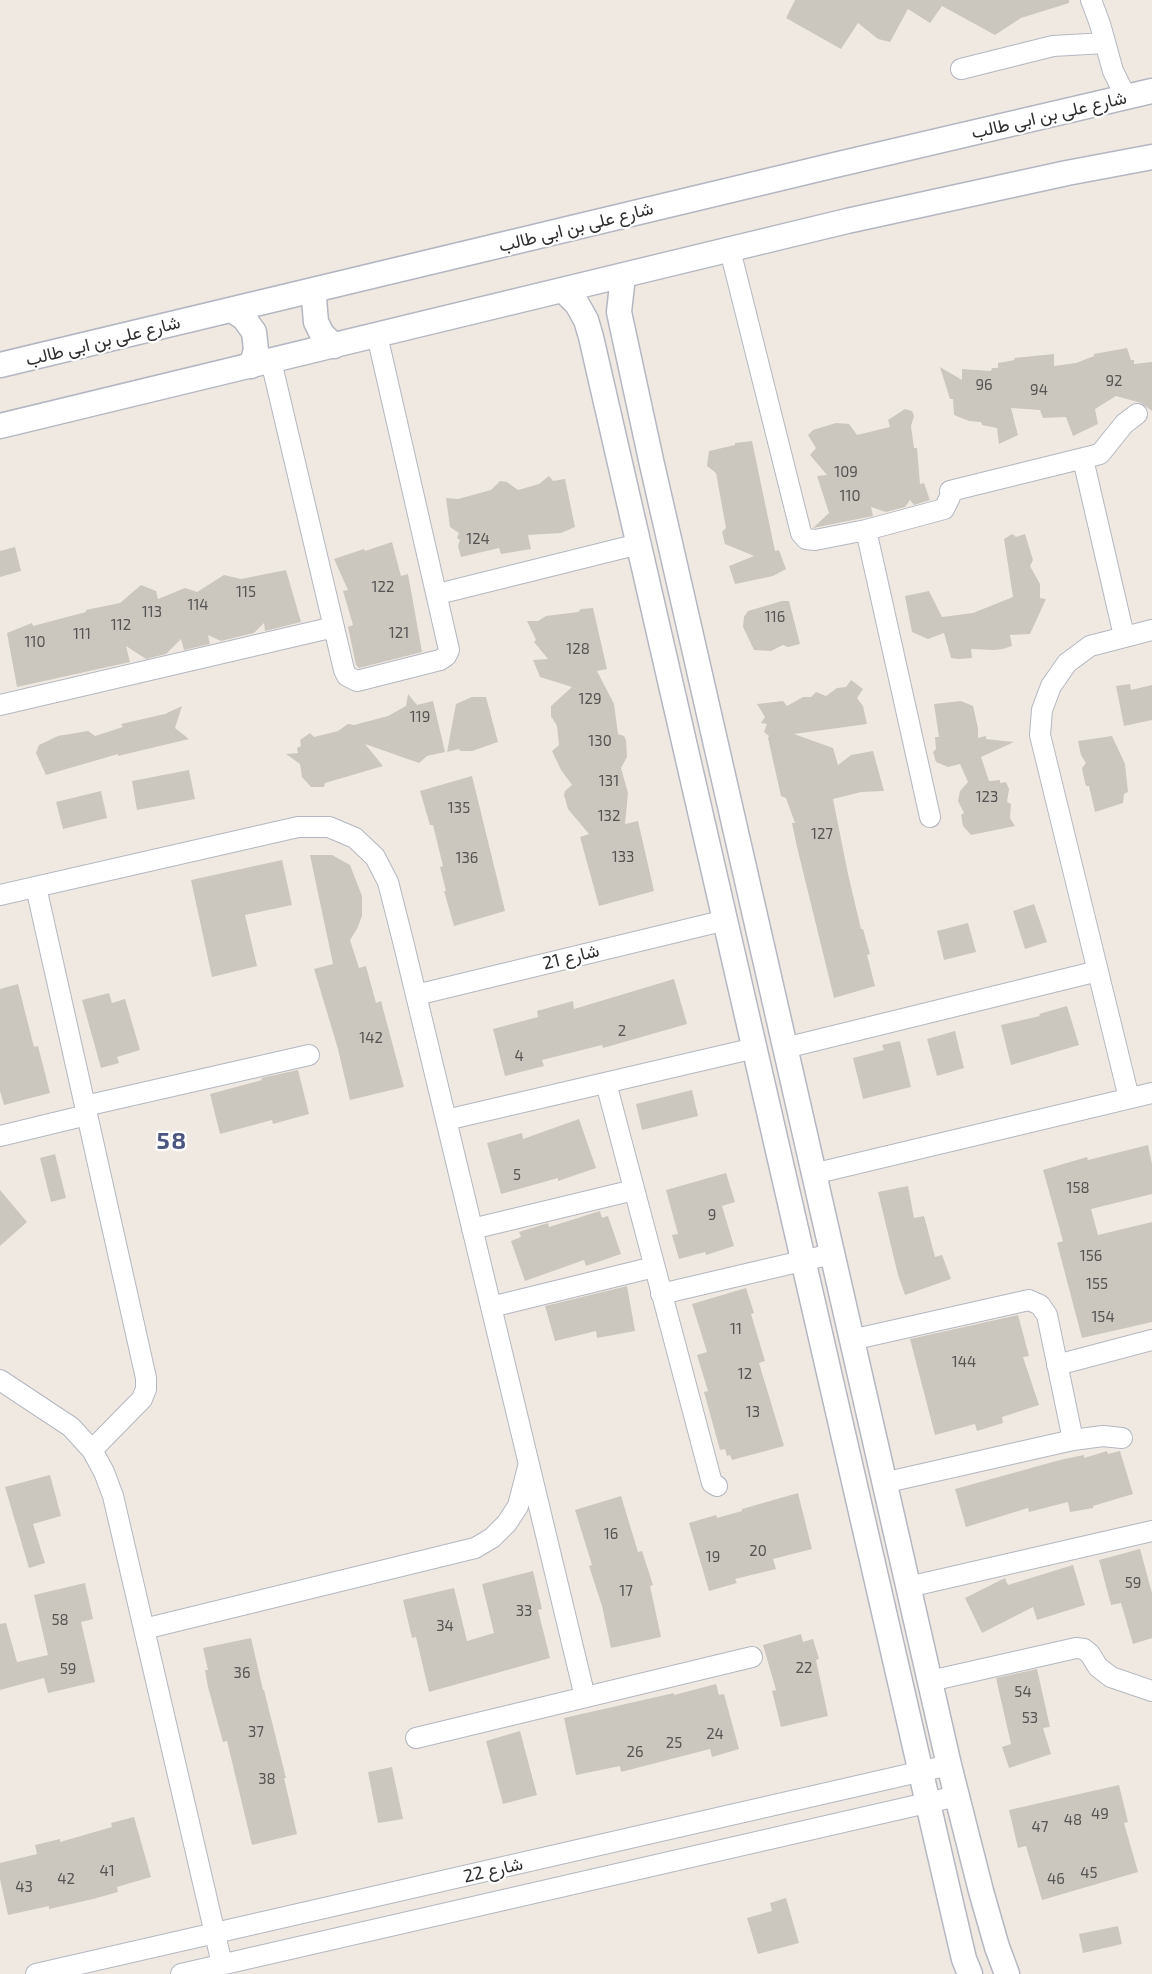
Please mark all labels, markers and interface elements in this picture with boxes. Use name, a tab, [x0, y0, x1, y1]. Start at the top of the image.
street label: شارع على بن ابى طالب	[969, 87, 1129, 143]
street label: شارع على بن ابى طالب	[496, 197, 656, 257]
street label: شارع على بن ابى طالب	[23, 311, 183, 371]
house number: 92	[1105, 372, 1123, 390]
house number: 96	[975, 376, 993, 394]
house number: 94	[1030, 381, 1048, 399]
house number: 109	[834, 463, 858, 481]
house number: 110	[840, 487, 860, 505]
house number: 124	[466, 530, 490, 548]
house number: 122	[372, 578, 394, 596]
house number: 115	[236, 583, 256, 601]
house number: 114	[187, 596, 209, 614]
house number: 113	[142, 603, 162, 621]
house number: 116	[765, 608, 785, 626]
house number: 112	[111, 616, 131, 634]
house number: 121	[389, 624, 409, 642]
house number: 111	[73, 625, 91, 643]
house number: 110	[25, 633, 45, 651]
house number: 128	[566, 640, 590, 658]
house number: 129	[579, 690, 601, 708]
house number: 119	[410, 708, 430, 726]
house number: 130	[588, 732, 612, 750]
house number: 131	[599, 772, 619, 790]
house number: 123	[976, 788, 998, 806]
house number: 135	[448, 799, 470, 817]
house number: 132	[598, 807, 620, 825]
house number: 127	[811, 825, 833, 843]
house number: 133	[612, 848, 634, 866]
house number: 136	[456, 849, 478, 867]
street label: شارع 21	[540, 940, 602, 974]
house number: 2	[618, 1022, 626, 1040]
house number: 142	[359, 1029, 383, 1047]
house number: 4	[514, 1047, 524, 1065]
district label: 58	[156, 1127, 188, 1155]
house number: 5	[513, 1166, 521, 1184]
house number: 158	[1066, 1179, 1090, 1197]
house number: 9	[708, 1206, 716, 1224]
house number: 156	[1080, 1247, 1102, 1265]
house number: 155	[1086, 1275, 1108, 1293]
house number: 154	[1091, 1308, 1115, 1326]
house number: 11	[730, 1320, 742, 1338]
house number: 144	[952, 1353, 976, 1371]
house number: 12	[738, 1365, 752, 1383]
house number: 13	[746, 1403, 760, 1421]
house number: 16	[604, 1525, 618, 1543]
house number: 20	[749, 1542, 767, 1560]
house number: 19	[706, 1548, 720, 1566]
house number: 59	[1125, 1574, 1141, 1592]
house number: 17	[619, 1582, 633, 1600]
house number: 33	[516, 1602, 532, 1620]
house number: 58	[51, 1611, 69, 1629]
house number: 34	[436, 1617, 454, 1635]
house number: 22	[796, 1659, 812, 1677]
house number: 59	[60, 1660, 76, 1678]
house number: 36	[234, 1664, 250, 1682]
house number: 54	[1014, 1683, 1032, 1701]
house number: 53	[1022, 1709, 1038, 1727]
house number: 37	[248, 1723, 264, 1741]
house number: 24	[706, 1725, 724, 1743]
house number: 25	[666, 1734, 682, 1752]
house number: 26	[626, 1743, 644, 1761]
house number: 38	[258, 1770, 276, 1788]
house number: 49	[1091, 1805, 1109, 1823]
house number: 48	[1064, 1811, 1082, 1829]
house number: 47	[1032, 1818, 1048, 1836]
street label: شارع 22	[461, 1853, 525, 1887]
house number: 41	[99, 1862, 115, 1880]
house number: 45	[1080, 1864, 1098, 1882]
house number: 42	[57, 1870, 75, 1888]
house number: 46	[1047, 1870, 1065, 1888]
house number: 43	[15, 1878, 33, 1896]

